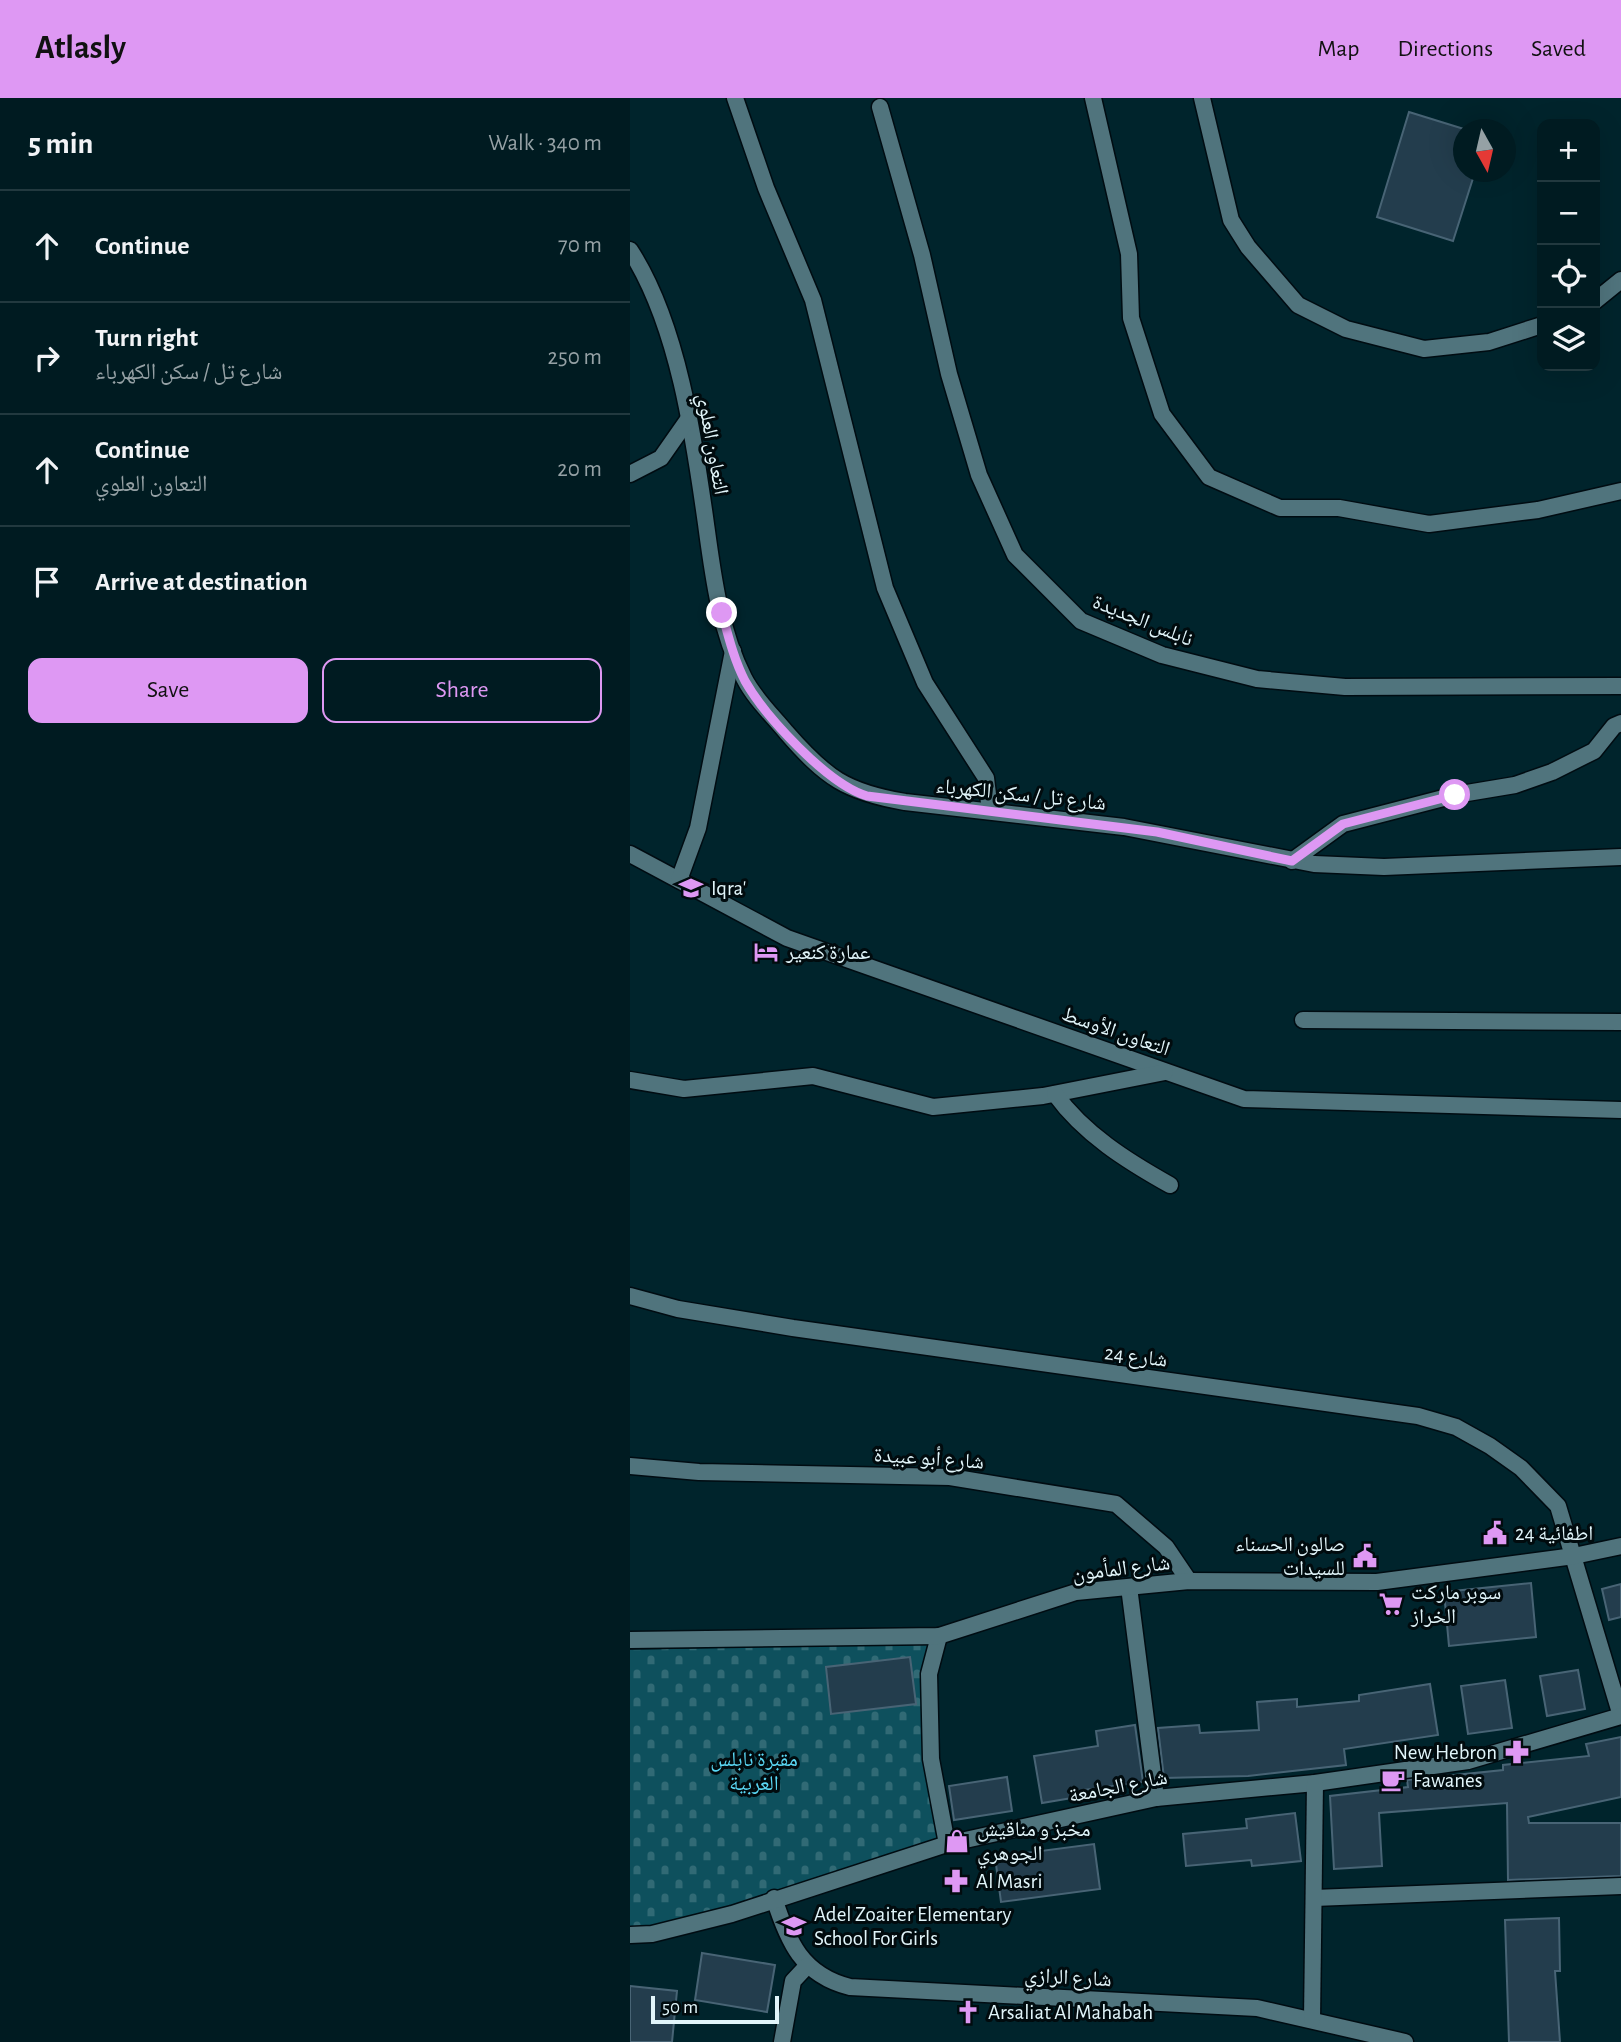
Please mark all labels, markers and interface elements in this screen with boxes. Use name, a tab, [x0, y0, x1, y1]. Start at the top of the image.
text: Atlasly	[35, 32, 126, 65]
text: Map	[1317, 37, 1359, 61]
text: Directions	[1397, 37, 1493, 61]
text: Saved	[1531, 37, 1586, 61]
north arrow	[1453, 119, 1516, 182]
map controls	[1537, 119, 1600, 371]
button: +	[1537, 119, 1600, 182]
text: 5 min	[28, 129, 93, 159]
text: Walk · 340 m	[488, 132, 602, 155]
button: −	[1537, 182, 1600, 245]
icon: ahead	[28, 227, 66, 265]
text: Continue	[95, 233, 190, 259]
text: 70 m	[558, 234, 602, 257]
button: locate	[1537, 245, 1600, 308]
button: layers	[1537, 308, 1600, 371]
text: Turn right	[95, 325, 198, 351]
icon: right	[28, 339, 66, 377]
text: 250 m	[548, 346, 602, 369]
text: شارع تل / سكن الكهرباء	[95, 361, 282, 384]
street label: التعاون العلوي	[688, 392, 732, 497]
text: Continue	[95, 437, 190, 463]
icon: ahead	[28, 451, 66, 489]
text: 20 m	[557, 458, 602, 481]
text: التعاون العلوي	[95, 473, 208, 496]
icon: arrive	[28, 563, 66, 601]
text: Arrive at destination	[95, 569, 308, 595]
street label: نابلس الجديدة	[1089, 591, 1196, 652]
route end	[706, 597, 737, 628]
button: Save	[28, 658, 308, 723]
button: Share	[322, 658, 602, 723]
street label: شارع تل / سكن الكهرباء	[935, 775, 1107, 816]
route start	[1439, 779, 1470, 810]
school or university icon: Iqra'	[677, 874, 705, 902]
place label: Iqra'	[711, 878, 746, 899]
hotel icon: عمارة كنعير	[752, 938, 780, 966]
place label: عمارة كنعير	[785, 942, 871, 963]
street label: التعاون الأوسط	[1059, 1003, 1172, 1061]
street label: شارع 24	[1103, 1342, 1169, 1373]
street label: شارع أبو عبيدة	[873, 1441, 985, 1475]
public building icon: اطفائية 24	[1481, 1519, 1509, 1547]
place label: اطفائية 24	[1515, 1523, 1593, 1544]
place label: صالون الحسناء للسيدات	[1235, 1534, 1345, 1579]
public building icon: صالون الحسناء للسيدات	[1351, 1542, 1379, 1570]
street label: شارع المأمون	[1071, 1549, 1171, 1587]
place label: سوبر ماركت الخراز	[1410, 1582, 1501, 1627]
supermarket icon: سوبر ماركت الخراز	[1377, 1590, 1405, 1618]
pharmacy icon: New Hebron	[1503, 1738, 1531, 1766]
place label: New Hebron	[1394, 1742, 1497, 1763]
park label: مقبرة نابلس الغربية	[710, 1749, 798, 1795]
cafe icon: Fawanes	[1379, 1766, 1407, 1794]
street label: شارع الجامعة	[1067, 1767, 1170, 1808]
place label: Fawanes	[1413, 1770, 1483, 1791]
place label: مخبز و مناقيش الجوهري	[977, 1819, 1091, 1869]
shop icon: مخبز و مناقيش الجوهري	[943, 1827, 971, 1855]
pharmacy icon: Al Masri	[942, 1867, 970, 1895]
place label: Al Masri	[976, 1871, 1043, 1892]
place label: Adel Zoaiter Elementary School For Girls	[814, 1904, 1011, 1949]
school or university icon: Adel Zoaiter Elementary School For Girls	[780, 1912, 808, 1940]
street label: شارع الرازي	[1024, 1965, 1112, 1996]
scale bar	[651, 1993, 779, 2025]
text: 50 m	[662, 1998, 698, 2017]
church icon: Arsaliat Al Mahabah	[954, 1998, 982, 2026]
place label: Arsaliat Al Mahabah	[988, 2002, 1153, 2023]

